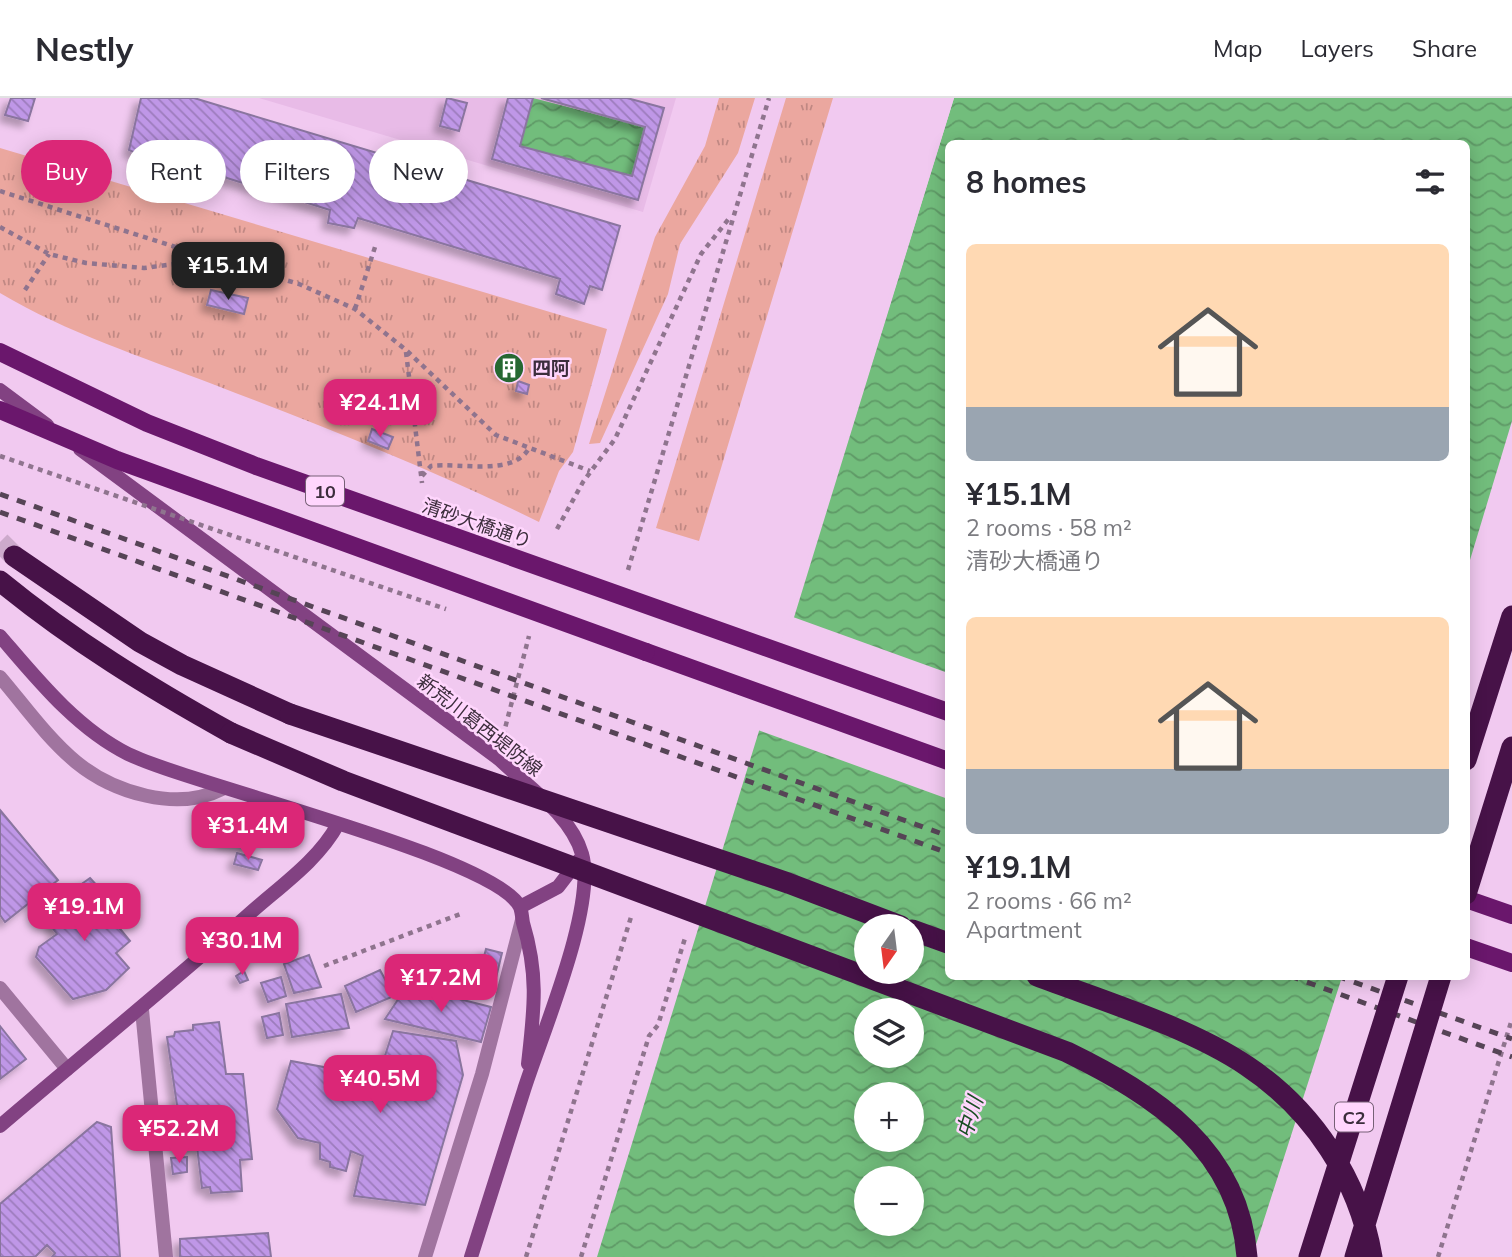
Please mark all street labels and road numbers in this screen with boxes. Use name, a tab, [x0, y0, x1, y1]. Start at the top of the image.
road number: 10	[306, 477, 344, 506]
street label: 清砂大橋通り	[419, 493, 535, 553]
street label: 新荒川葛西堤防線	[413, 669, 547, 781]
road number: C2	[1335, 1102, 1373, 1132]

